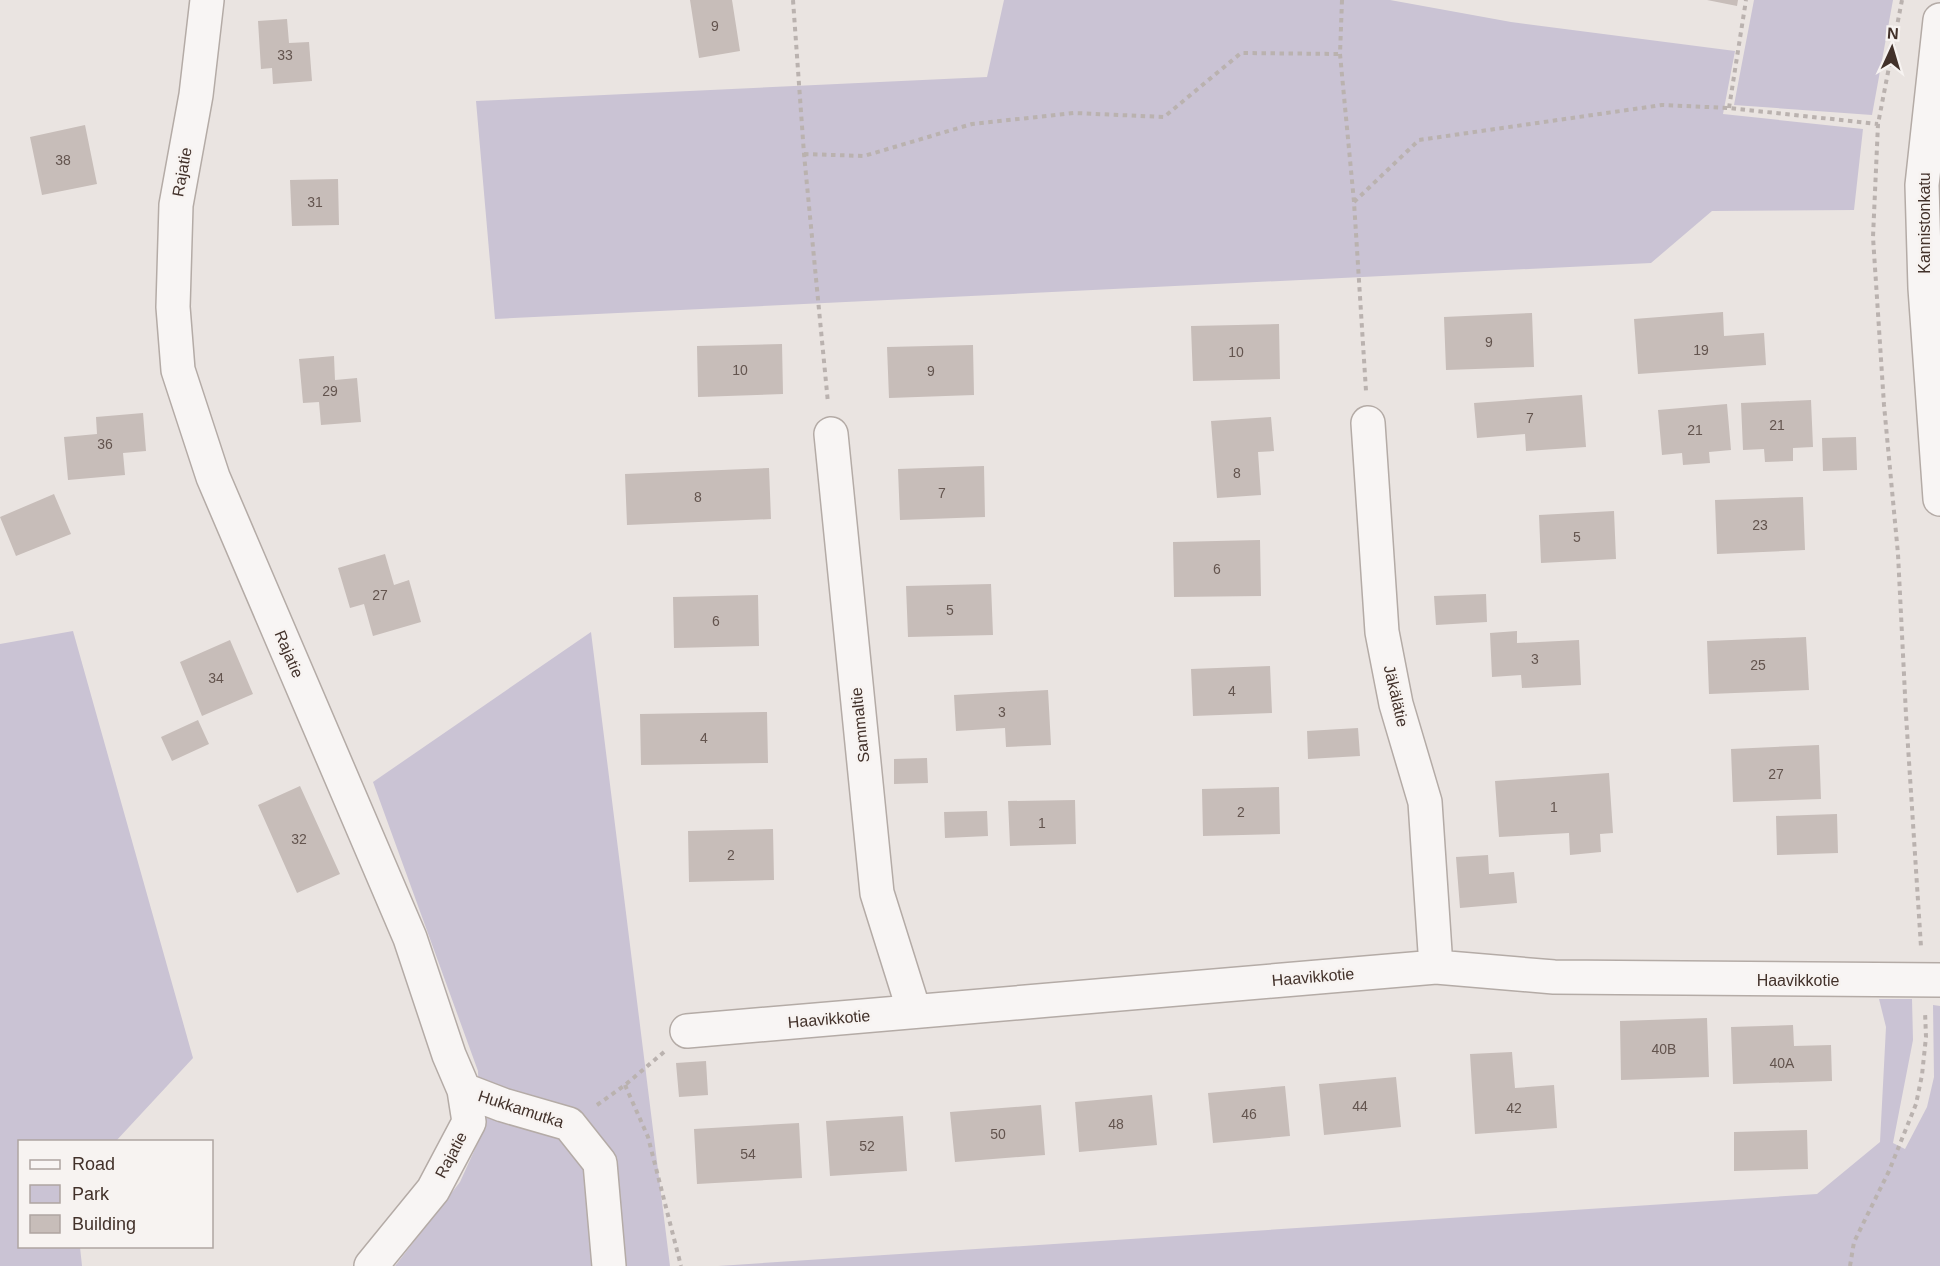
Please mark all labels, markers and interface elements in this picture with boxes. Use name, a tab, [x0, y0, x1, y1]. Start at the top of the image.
house number: 9	[711, 18, 719, 34]
north arrow	[1862, 18, 1922, 78]
text: N	[1887, 25, 1899, 42]
house number: 33	[277, 47, 293, 63]
street label: Rajatie	[169, 146, 195, 198]
house number: 38	[55, 152, 71, 168]
street label: Kannistonkatu	[1916, 172, 1933, 274]
house number: 31	[307, 194, 323, 210]
house number: 9	[1485, 334, 1493, 350]
house number: 19	[1693, 342, 1709, 358]
house number: 10	[1228, 344, 1244, 360]
house number: 10	[732, 362, 748, 378]
house number: 9	[927, 363, 935, 379]
house number: 29	[322, 383, 338, 399]
house number: 7	[1526, 410, 1534, 426]
house number: 21	[1769, 417, 1785, 433]
house number: 21	[1687, 422, 1703, 438]
house number: 36	[97, 436, 113, 452]
house number: 8	[1233, 465, 1241, 481]
house number: 7	[938, 485, 946, 501]
house number: 8	[694, 489, 702, 505]
house number: 23	[1752, 517, 1768, 533]
house number: 5	[1573, 529, 1581, 545]
house number: 6	[1213, 561, 1221, 577]
house number: 27	[372, 587, 388, 603]
house number: 5	[946, 602, 954, 618]
house number: 6	[712, 613, 720, 629]
street label: Rajatie	[271, 628, 307, 680]
house number: 3	[1531, 651, 1539, 667]
house number: 25	[1750, 657, 1766, 673]
street label: Jäkälätie	[1381, 663, 1411, 729]
house number: 34	[208, 670, 224, 686]
house number: 4	[1228, 683, 1236, 699]
street label: Sammaltie	[848, 686, 872, 763]
house number: 3	[998, 704, 1006, 720]
house number: 4	[700, 730, 708, 746]
house number: 27	[1768, 766, 1784, 782]
house number: 1	[1550, 799, 1558, 815]
house number: 2	[1237, 804, 1245, 820]
house number: 1	[1038, 815, 1046, 831]
house number: 32	[291, 831, 307, 847]
house number: 2	[727, 847, 735, 863]
street label: Haavikkotie	[1271, 965, 1355, 989]
street label: Haavikkotie	[1757, 972, 1839, 989]
street label: Haavikkotie	[787, 1007, 871, 1031]
house number: 40B	[1652, 1041, 1676, 1057]
house number: 40A	[1770, 1055, 1795, 1071]
street label: Hukkamutka	[476, 1087, 566, 1131]
house number: 44	[1352, 1098, 1368, 1114]
house number: 42	[1506, 1100, 1522, 1116]
house number: 46	[1241, 1106, 1257, 1122]
house number: 48	[1108, 1116, 1124, 1132]
house number: 50	[990, 1126, 1006, 1142]
street label: Rajatie	[432, 1129, 470, 1181]
house number: 52	[859, 1138, 875, 1154]
legend	[18, 1140, 213, 1248]
house number: 54	[740, 1146, 756, 1162]
text: Road	[72, 1154, 115, 1174]
text: Park	[72, 1184, 110, 1204]
text: Building	[72, 1214, 136, 1234]

